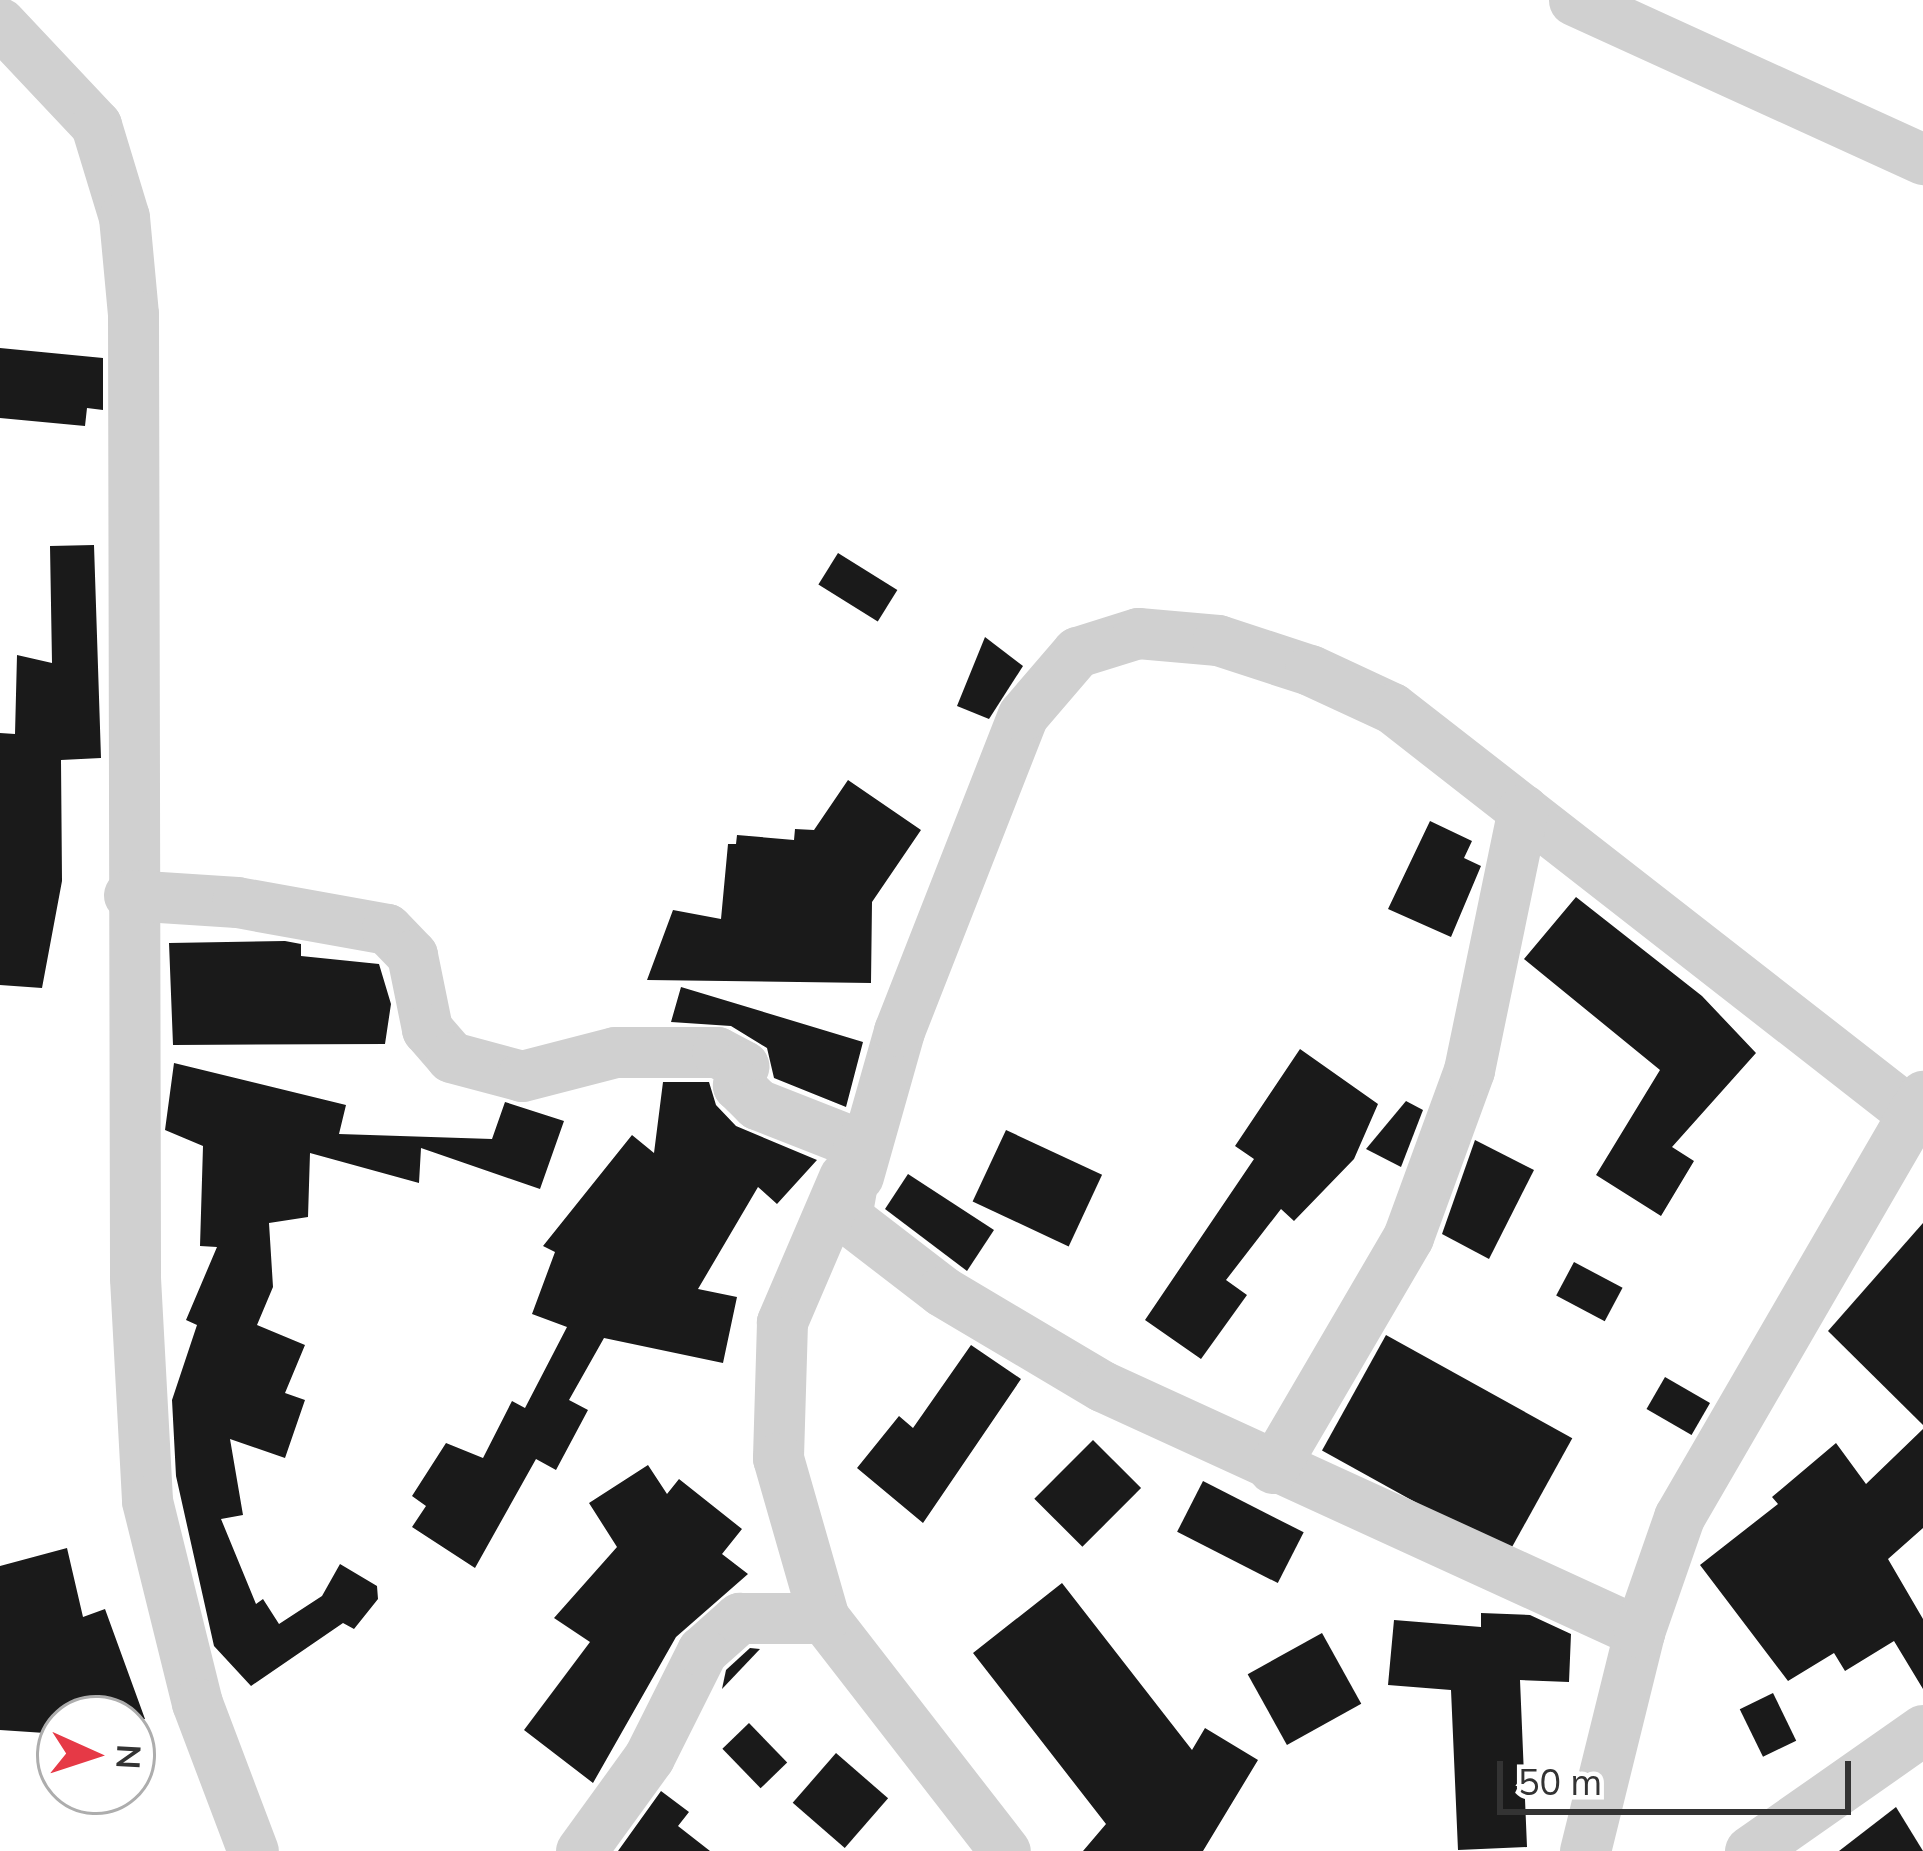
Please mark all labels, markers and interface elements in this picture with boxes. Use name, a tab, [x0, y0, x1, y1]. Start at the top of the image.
north arrow	[36, 1695, 156, 1815]
scale bar	[1503, 1737, 1857, 1811]
text: N	[108, 1743, 151, 1770]
text: 50 m	[1518, 1759, 1602, 1804]

